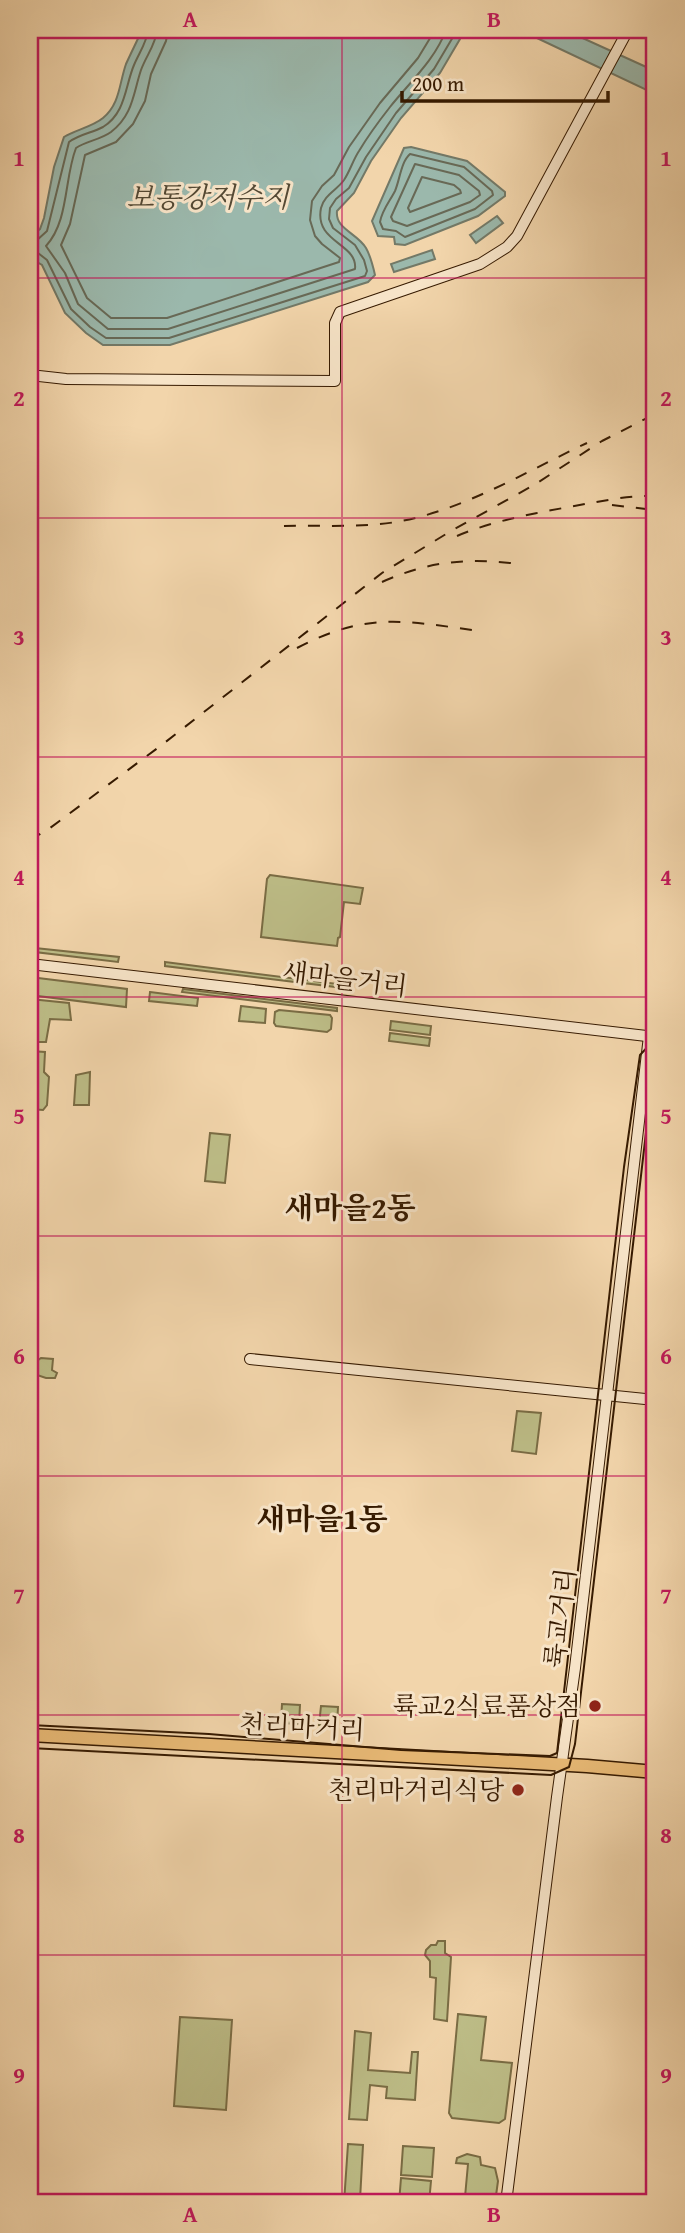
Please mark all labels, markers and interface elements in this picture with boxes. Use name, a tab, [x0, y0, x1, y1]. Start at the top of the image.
text: A	[183, 2, 198, 35]
text: B	[487, 2, 501, 35]
scale bar	[402, 60, 608, 104]
text: 200 m	[412, 68, 464, 99]
text: 1	[13, 141, 25, 174]
text: 1	[660, 141, 672, 174]
water label: 보통강저수지	[127, 176, 291, 217]
text: 2	[13, 381, 25, 414]
text: 2	[660, 381, 672, 414]
text: 3	[13, 620, 25, 653]
text: 3	[660, 620, 672, 653]
text: 4	[13, 860, 25, 893]
text: 4	[660, 860, 672, 893]
street label: 새마을거리	[280, 951, 410, 1006]
text: 5	[13, 1099, 25, 1132]
text: 5	[660, 1099, 672, 1132]
district label: 새마을2동	[284, 1185, 416, 1229]
text: 6	[13, 1339, 25, 1372]
text: 6	[660, 1339, 672, 1372]
district label: 새마을1동	[256, 1496, 388, 1540]
street label: 륙교거리	[534, 1566, 585, 1670]
text: 7	[13, 1579, 25, 1612]
text: 7	[660, 1579, 672, 1612]
place label: 륙교2식료품상점	[393, 1686, 581, 1725]
marker: 륙교2식료품상점	[587, 1698, 603, 1714]
street label: 천리마거리	[238, 1704, 366, 1749]
place label: 천리마거리식당	[328, 1770, 504, 1809]
marker: 천리마거리식당	[510, 1782, 526, 1798]
text: 8	[13, 1818, 25, 1851]
text: 8	[660, 1818, 672, 1851]
text: 9	[13, 2058, 25, 2091]
text: 9	[660, 2058, 672, 2091]
text: A	[183, 2197, 198, 2230]
text: B	[487, 2197, 501, 2230]

